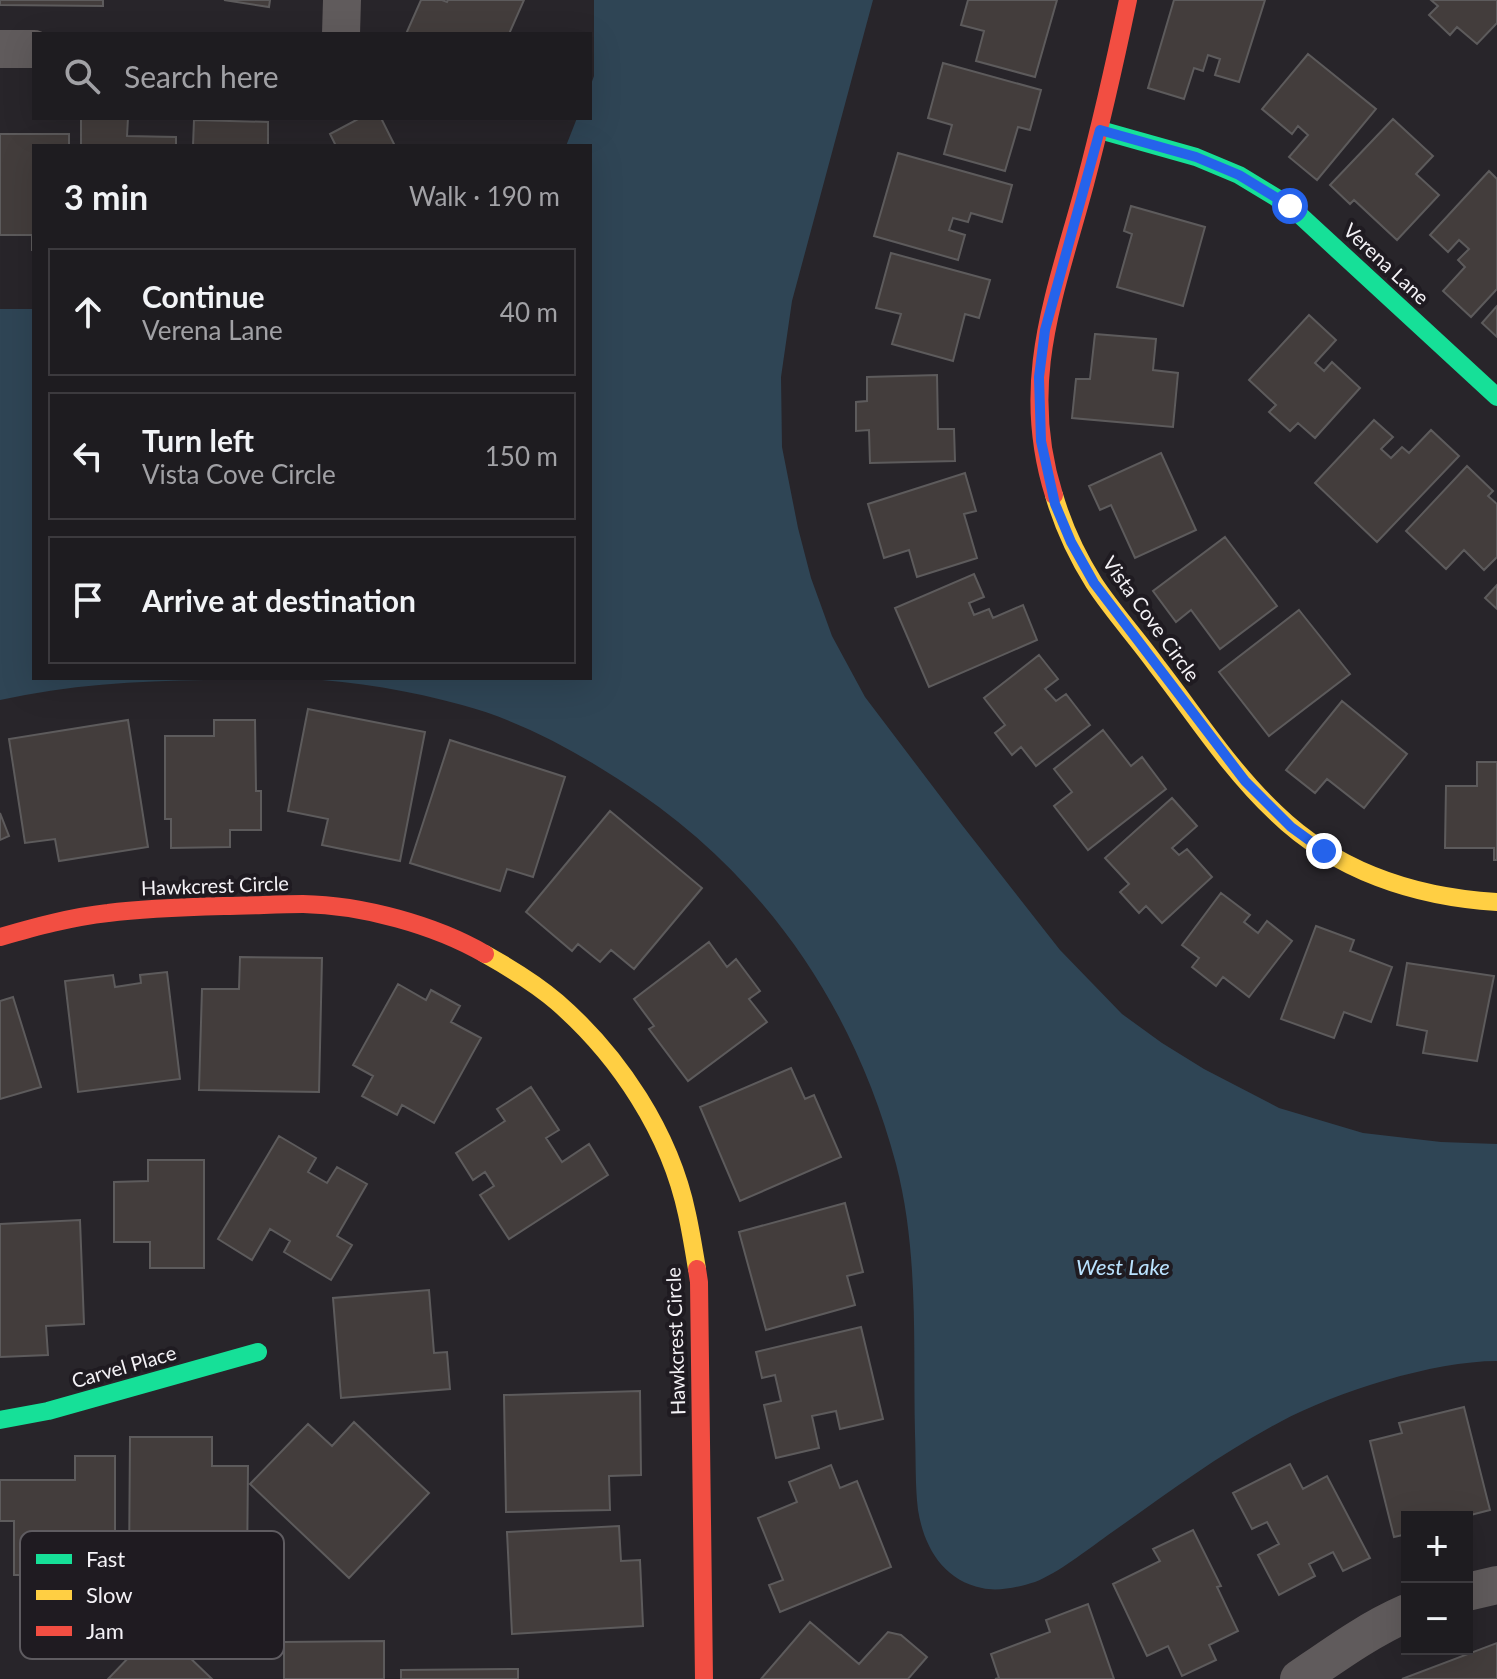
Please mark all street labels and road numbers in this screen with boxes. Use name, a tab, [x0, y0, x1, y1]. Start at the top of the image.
street label: Verena Lane	[1339, 218, 1434, 309]
street label: Vista Cove Circle	[1098, 551, 1205, 686]
street label: Hawkcrest Circle	[141, 870, 289, 900]
street label: Hawkcrest Circle	[660, 1267, 690, 1415]
street label: Carvel Place	[69, 1340, 179, 1392]

